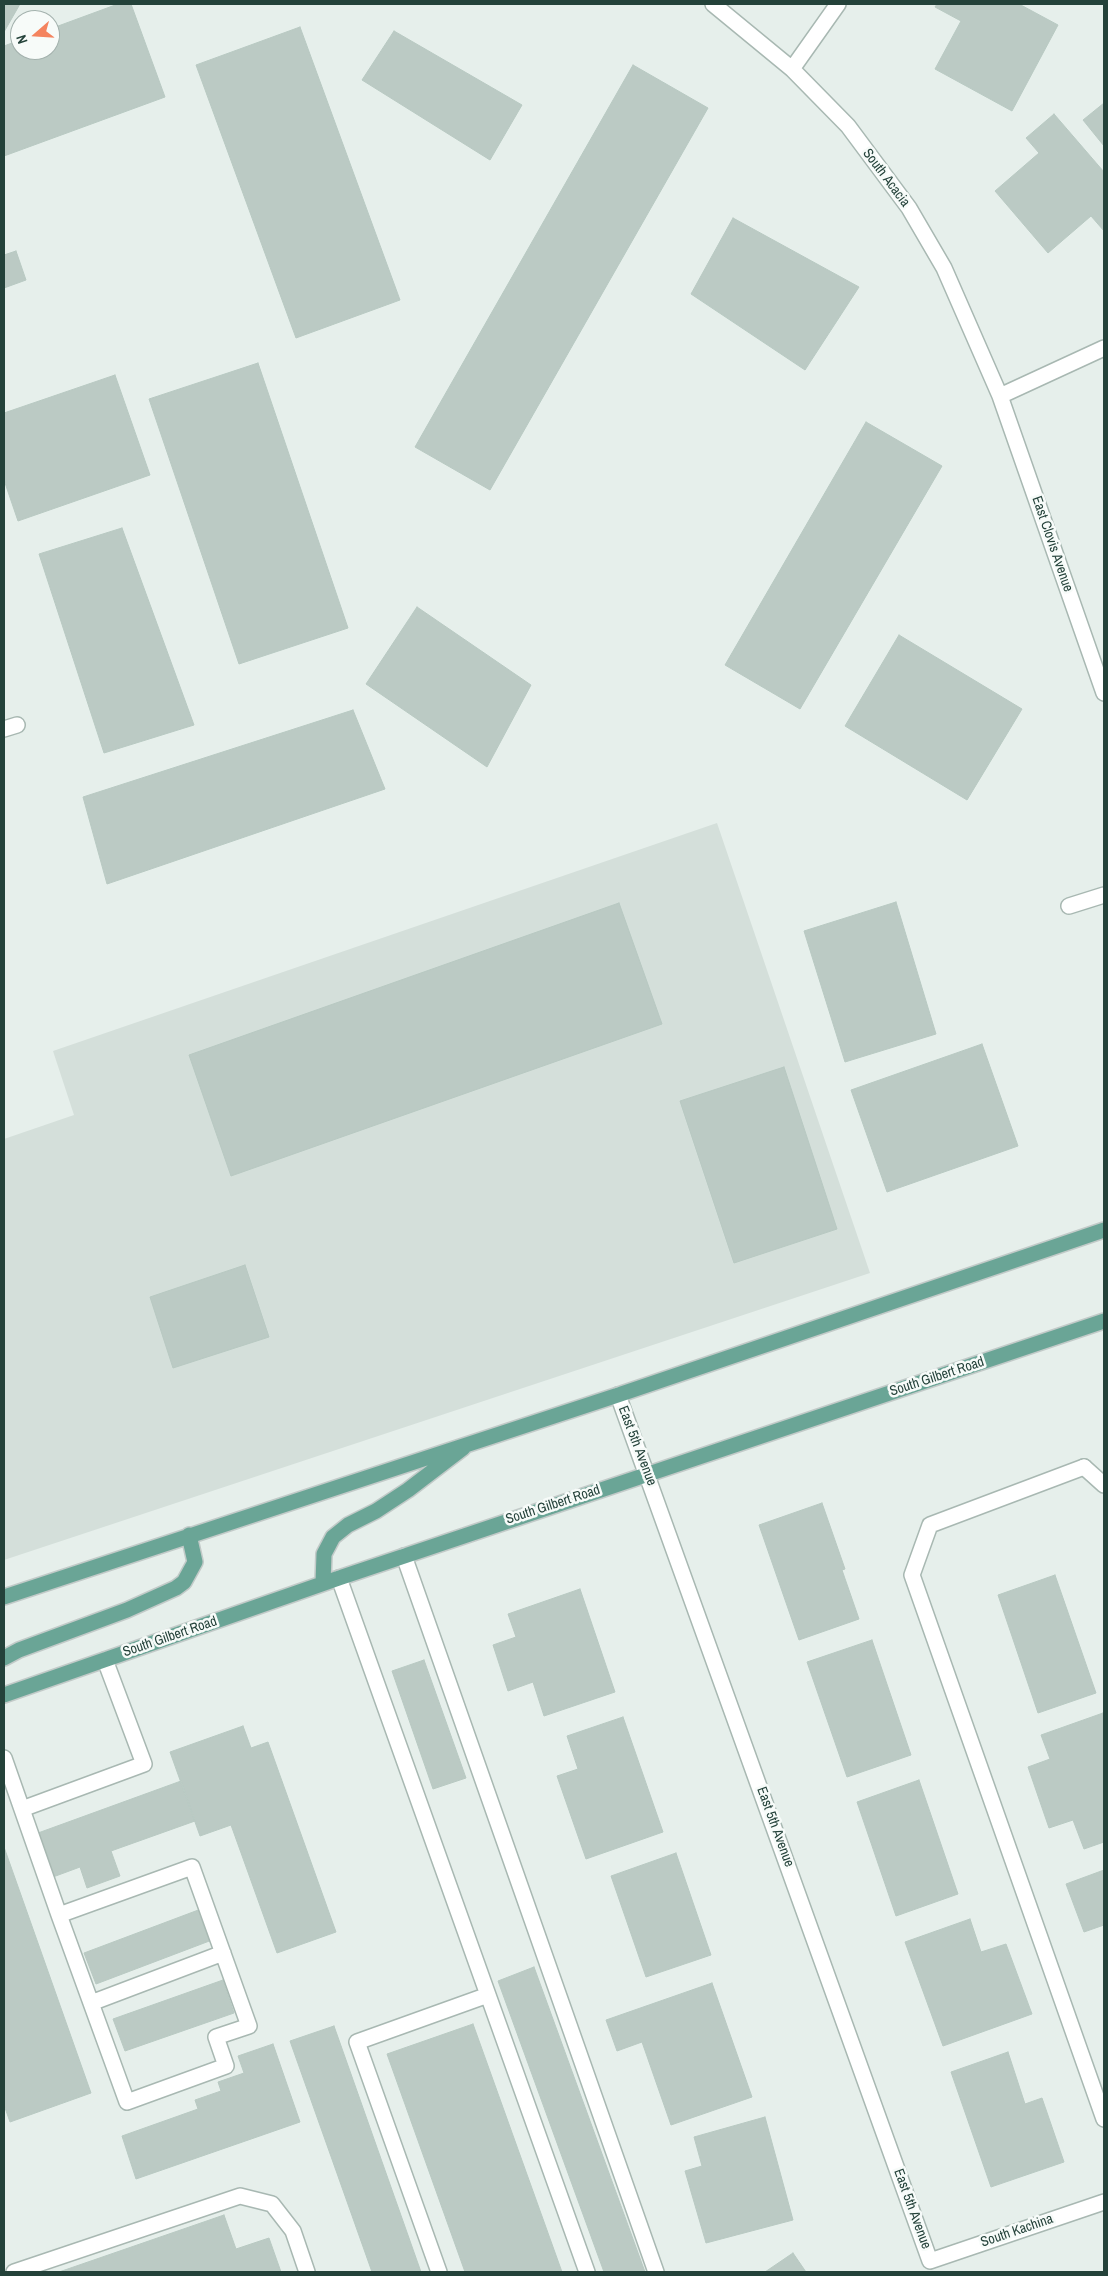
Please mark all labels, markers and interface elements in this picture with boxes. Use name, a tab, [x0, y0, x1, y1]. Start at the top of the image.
north arrow	[10, 10, 60, 60]
text: N	[12, 33, 32, 46]
street label: South Acacia	[859, 146, 913, 210]
street label: East Clovis Avenue	[1028, 494, 1076, 594]
street label: South Gilbert Road	[888, 1354, 986, 1400]
street label: East 5th Avenue	[614, 1404, 660, 1488]
street label: South Gilbert Road	[504, 1482, 602, 1528]
street label: South Gilbert Road	[121, 1613, 219, 1661]
street label: East 5th Avenue	[753, 1785, 797, 1869]
street label: East 5th Avenue	[890, 2167, 934, 2251]
street label: South Kachina	[979, 2211, 1055, 2251]

